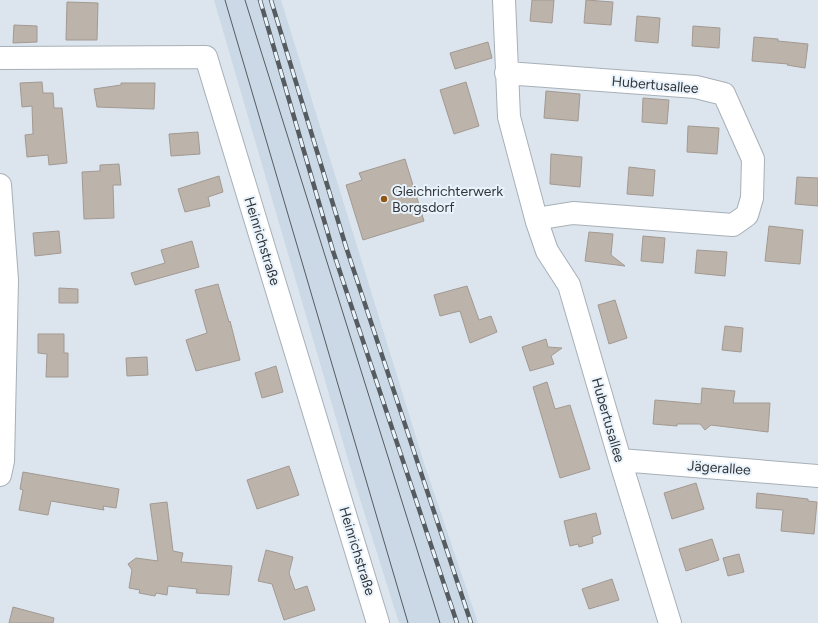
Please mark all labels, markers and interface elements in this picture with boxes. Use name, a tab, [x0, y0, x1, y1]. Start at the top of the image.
street label: Hubertusallee	[611, 73, 699, 97]
place label: Gleichrichterwerk Borgsdorf	[392, 183, 503, 216]
marker: Gleichrichterwerk Borgsdorf	[379, 194, 389, 204]
street label: Heinrichstraße	[240, 195, 284, 288]
street label: Hubertusallee	[588, 376, 628, 465]
street label: Jägerallee	[687, 457, 752, 479]
street label: Heinrichstraße	[335, 505, 379, 598]

